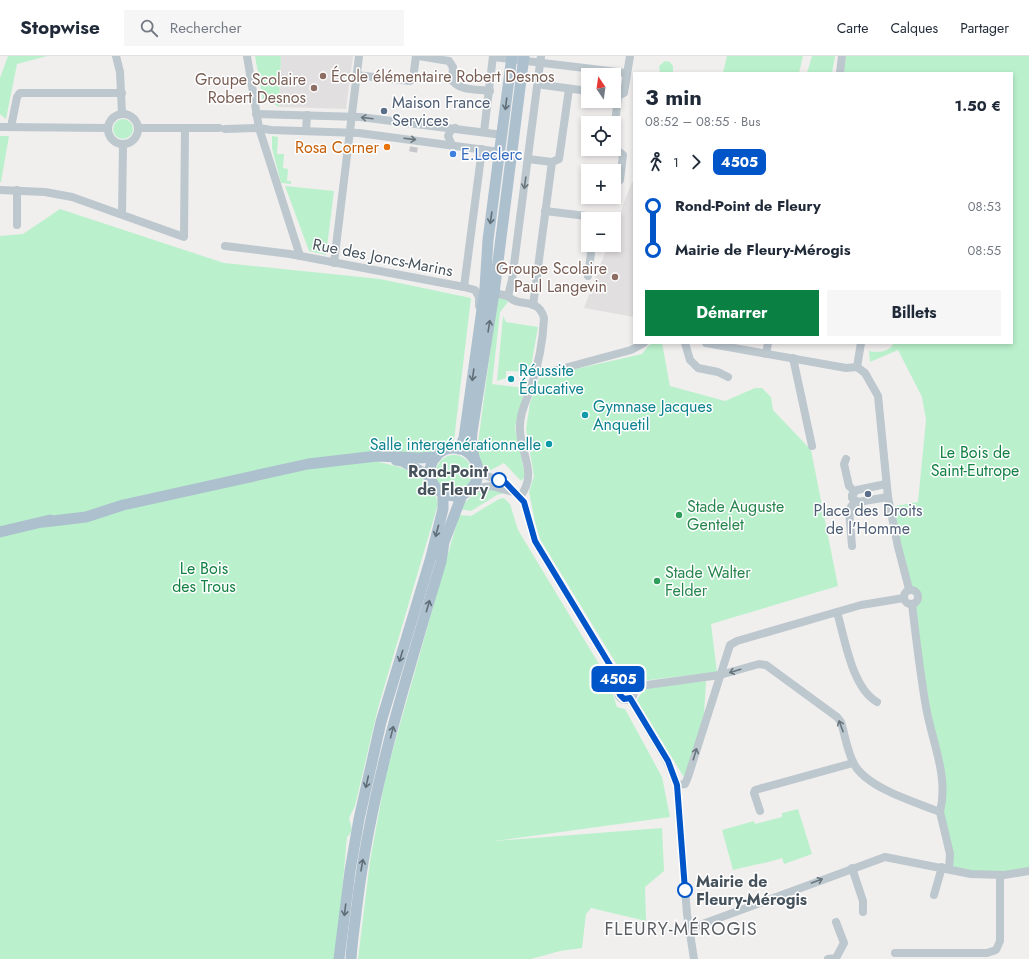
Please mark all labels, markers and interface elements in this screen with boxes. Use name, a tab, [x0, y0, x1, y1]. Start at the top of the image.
search box	[124, 10, 404, 46]
text: Stopwise	[20, 14, 100, 41]
icon: search	[138, 17, 160, 39]
text: Rechercher	[170, 17, 242, 39]
text: Carte	[837, 18, 868, 38]
text: Calques	[890, 18, 938, 38]
text: Partager	[960, 18, 1009, 38]
place label: École élémentaire Robert Desnos	[331, 65, 555, 88]
place label: Groupe Scolaire Robert Desnos	[195, 68, 306, 109]
north arrow	[581, 68, 621, 108]
map controls	[581, 68, 621, 252]
marker: École élémentaire Robert Desnos	[318, 71, 328, 81]
text: 3 min	[645, 81, 702, 113]
marker: Groupe Scolaire Robert Desnos	[309, 83, 319, 93]
place label: Maison France Services	[392, 91, 490, 132]
text: 1.50 €	[955, 95, 1001, 117]
one-way arrow	[503, 97, 510, 110]
marker: Maison France Services	[379, 106, 389, 116]
text: 08:52 – 08:55 · Bus	[645, 112, 760, 131]
one-way arrow	[361, 114, 374, 121]
button: locate	[581, 116, 621, 156]
place label: Rosa Corner	[295, 136, 380, 159]
one-way arrow	[403, 136, 416, 143]
marker: Rosa Corner	[382, 142, 392, 152]
place label: E.Leclerc	[461, 143, 523, 166]
marker: E.Leclerc	[448, 149, 458, 159]
icon: walk	[645, 151, 667, 173]
icon: forward	[685, 151, 707, 173]
text: 4505	[721, 152, 758, 172]
text: 1	[673, 153, 679, 172]
button: +	[581, 164, 621, 204]
one-way arrow	[521, 176, 529, 189]
text: Rond-Point de Fleury	[675, 195, 821, 217]
text: 08:53	[968, 197, 1001, 216]
one-way arrow	[487, 211, 495, 224]
button: −	[581, 212, 621, 252]
street label: Rue des Joncs-Marins	[311, 233, 455, 282]
text: Mairie de Fleury-Mérogis	[675, 239, 851, 261]
text: 08:55	[968, 241, 1001, 260]
place label: Groupe Scolaire Paul Langevin	[496, 257, 607, 298]
marker: Groupe Scolaire Paul Langevin	[610, 272, 620, 282]
button: Démarrer	[645, 290, 819, 336]
button: Billets	[827, 290, 1001, 336]
one-way arrow	[486, 320, 494, 333]
place label: Réussite Éducative	[519, 359, 584, 400]
one-way arrow	[469, 368, 477, 381]
marker: Réussite Éducative	[506, 374, 516, 384]
place label: Gymnase Jacques Anquetil	[593, 395, 712, 436]
marker: Gymnase Jacques Anquetil	[580, 410, 590, 420]
place label: Salle intergénérationnelle	[370, 433, 541, 456]
marker: Salle intergénérationnelle	[544, 439, 554, 449]
park label: Le Bois de Saint-Eutrope	[931, 441, 1019, 482]
place label: Rond-Point de Fleury	[408, 460, 489, 501]
marker: Rond-Point de Fleury	[491, 472, 507, 488]
marker: Place des Droits de l'Homme	[863, 489, 873, 499]
place label: Stade Auguste Gentelet	[687, 495, 784, 536]
place label: Place des Droits de l'Homme	[814, 499, 922, 540]
marker: Stade Auguste Gentelet	[674, 510, 684, 520]
one-way arrow	[433, 524, 440, 537]
park label: Le Bois des Trous	[172, 557, 236, 598]
place label: Stade Walter Felder	[665, 561, 751, 602]
marker: Stade Walter Felder	[652, 576, 662, 586]
one-way arrow	[425, 600, 432, 613]
one-way arrow	[397, 649, 404, 662]
line badge: 4505	[590, 666, 646, 692]
one-way arrow	[729, 668, 742, 675]
text: 4505	[599, 669, 637, 689]
one-way arrow	[837, 720, 845, 732]
one-way arrow	[389, 726, 397, 739]
one-way arrow	[692, 748, 699, 761]
one-way arrow	[363, 775, 371, 788]
one-way arrow	[359, 859, 367, 872]
place label: Mairie de Fleury-Mérogis	[696, 870, 807, 911]
one-way arrow	[811, 876, 823, 884]
marker: Mairie de Fleury-Mérogis	[677, 882, 693, 898]
one-way arrow	[341, 903, 349, 916]
district label: FLEURY-MÉROGIS	[604, 916, 758, 942]

